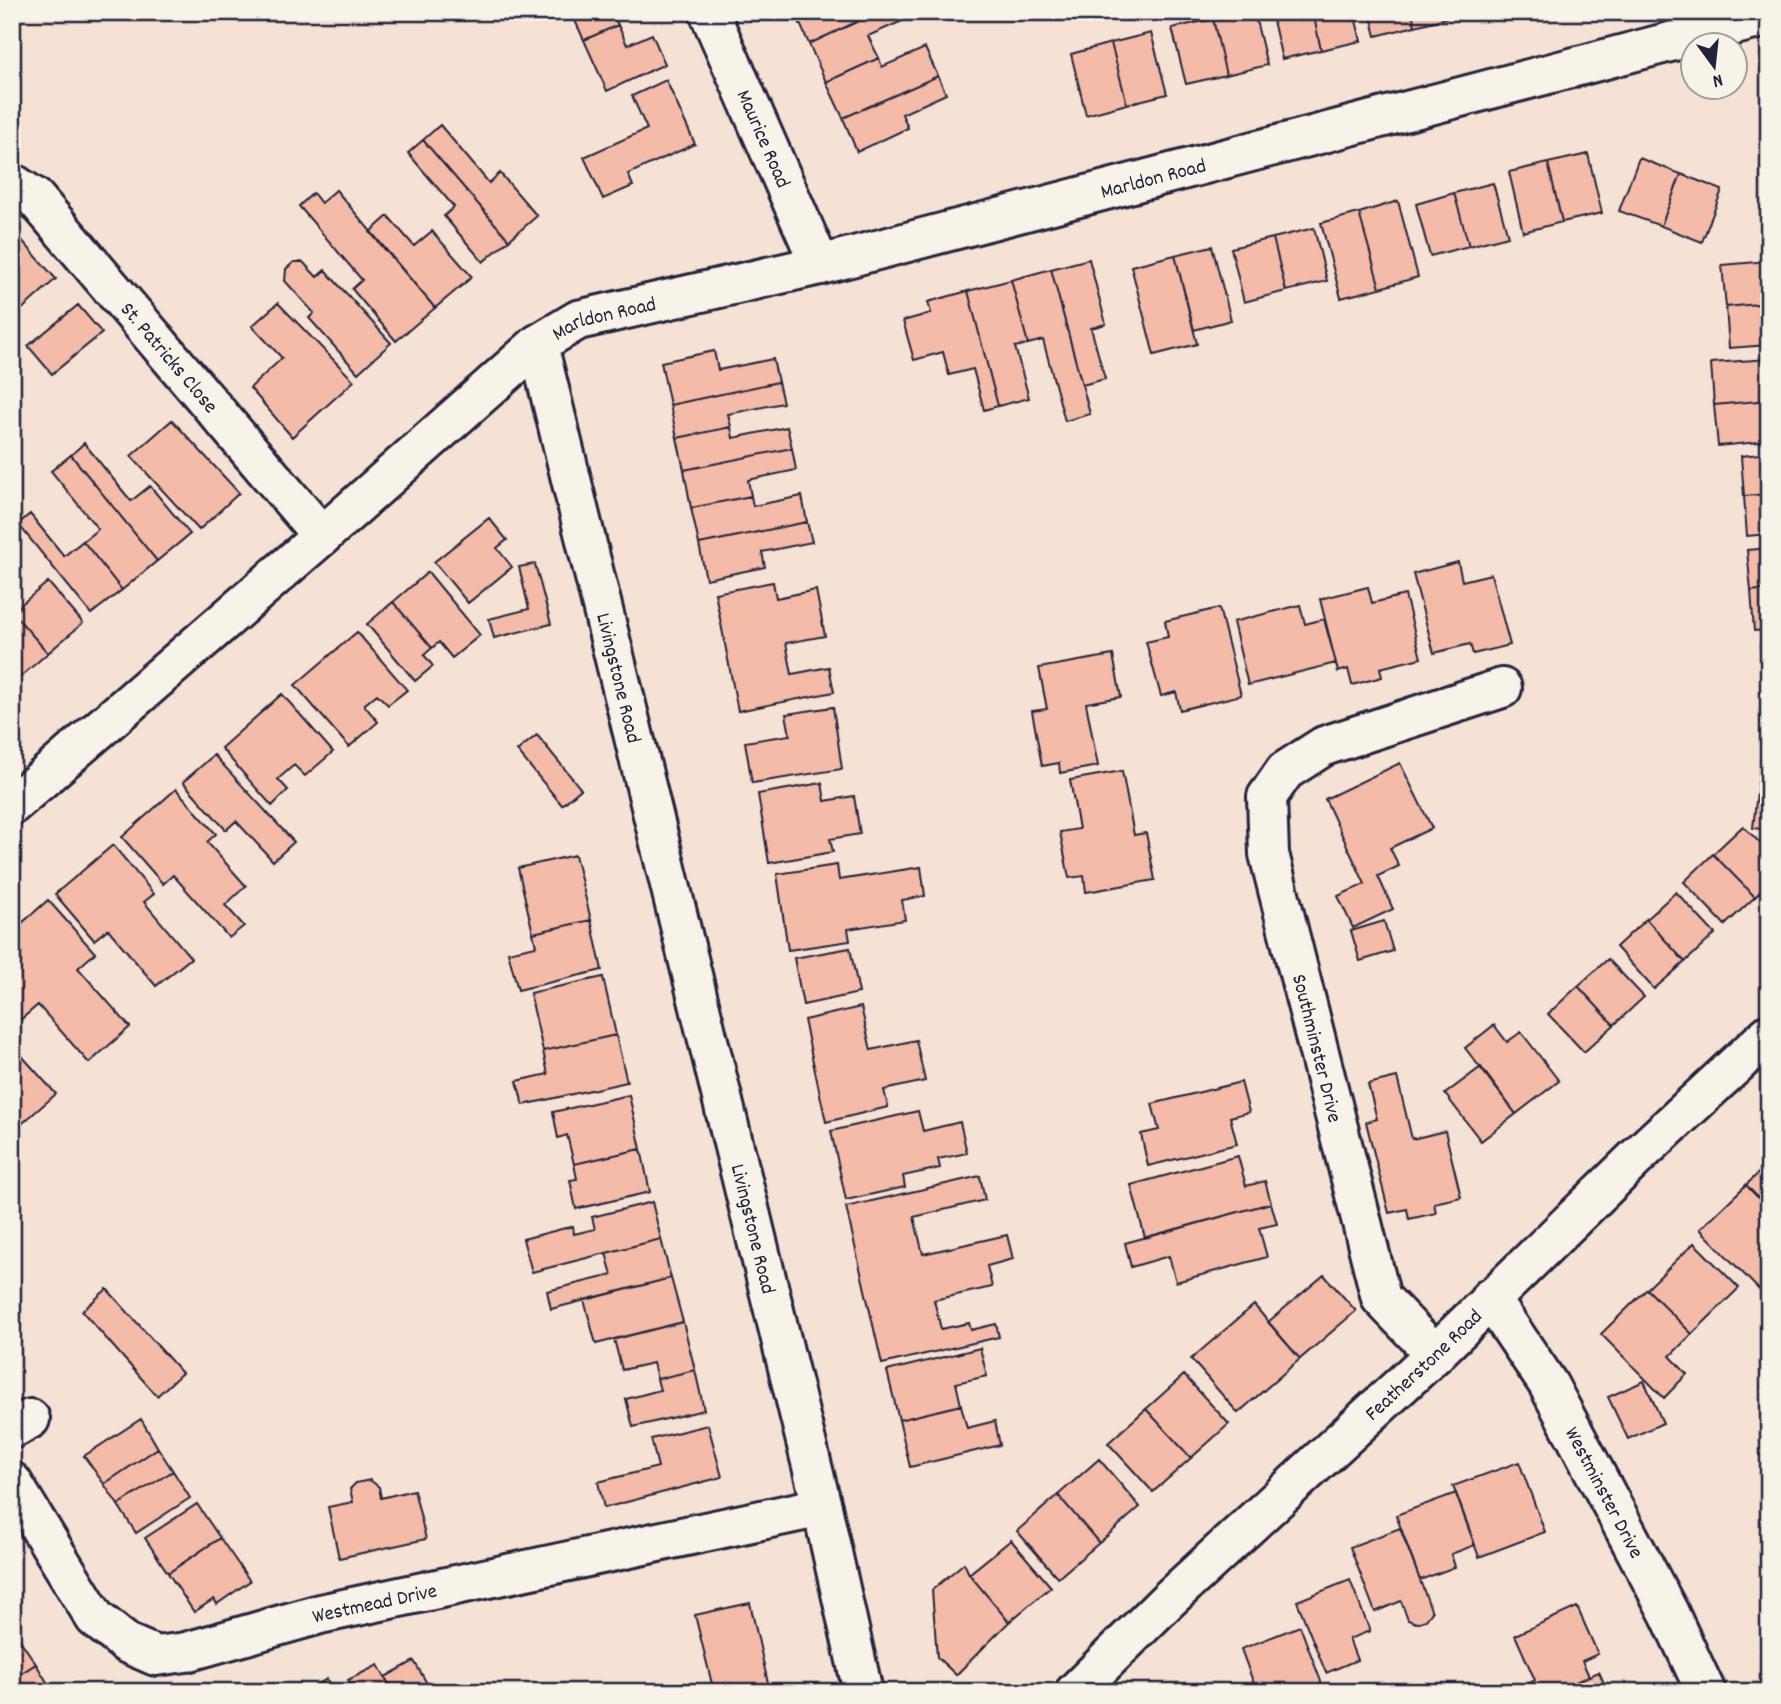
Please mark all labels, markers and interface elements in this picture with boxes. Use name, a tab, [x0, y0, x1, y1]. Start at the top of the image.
north arrow	[1680, 32, 1750, 102]
text: N	[1709, 65, 1726, 93]
street label: Maurice Road	[727, 86, 796, 194]
street label: Marldon Road	[1098, 152, 1210, 209]
street label: Marldon Road	[547, 291, 659, 350]
street label: St. Patricks Close	[112, 297, 224, 421]
street label: Livingstone Road	[586, 610, 647, 747]
street label: Southminster Drive	[1282, 971, 1348, 1126]
street label: Livingstone Road	[721, 1161, 781, 1297]
street label: Featherstone Road	[1359, 1303, 1491, 1429]
street label: Westminster Drive	[1555, 1422, 1650, 1565]
street label: Westmead Drive	[309, 1577, 440, 1633]

